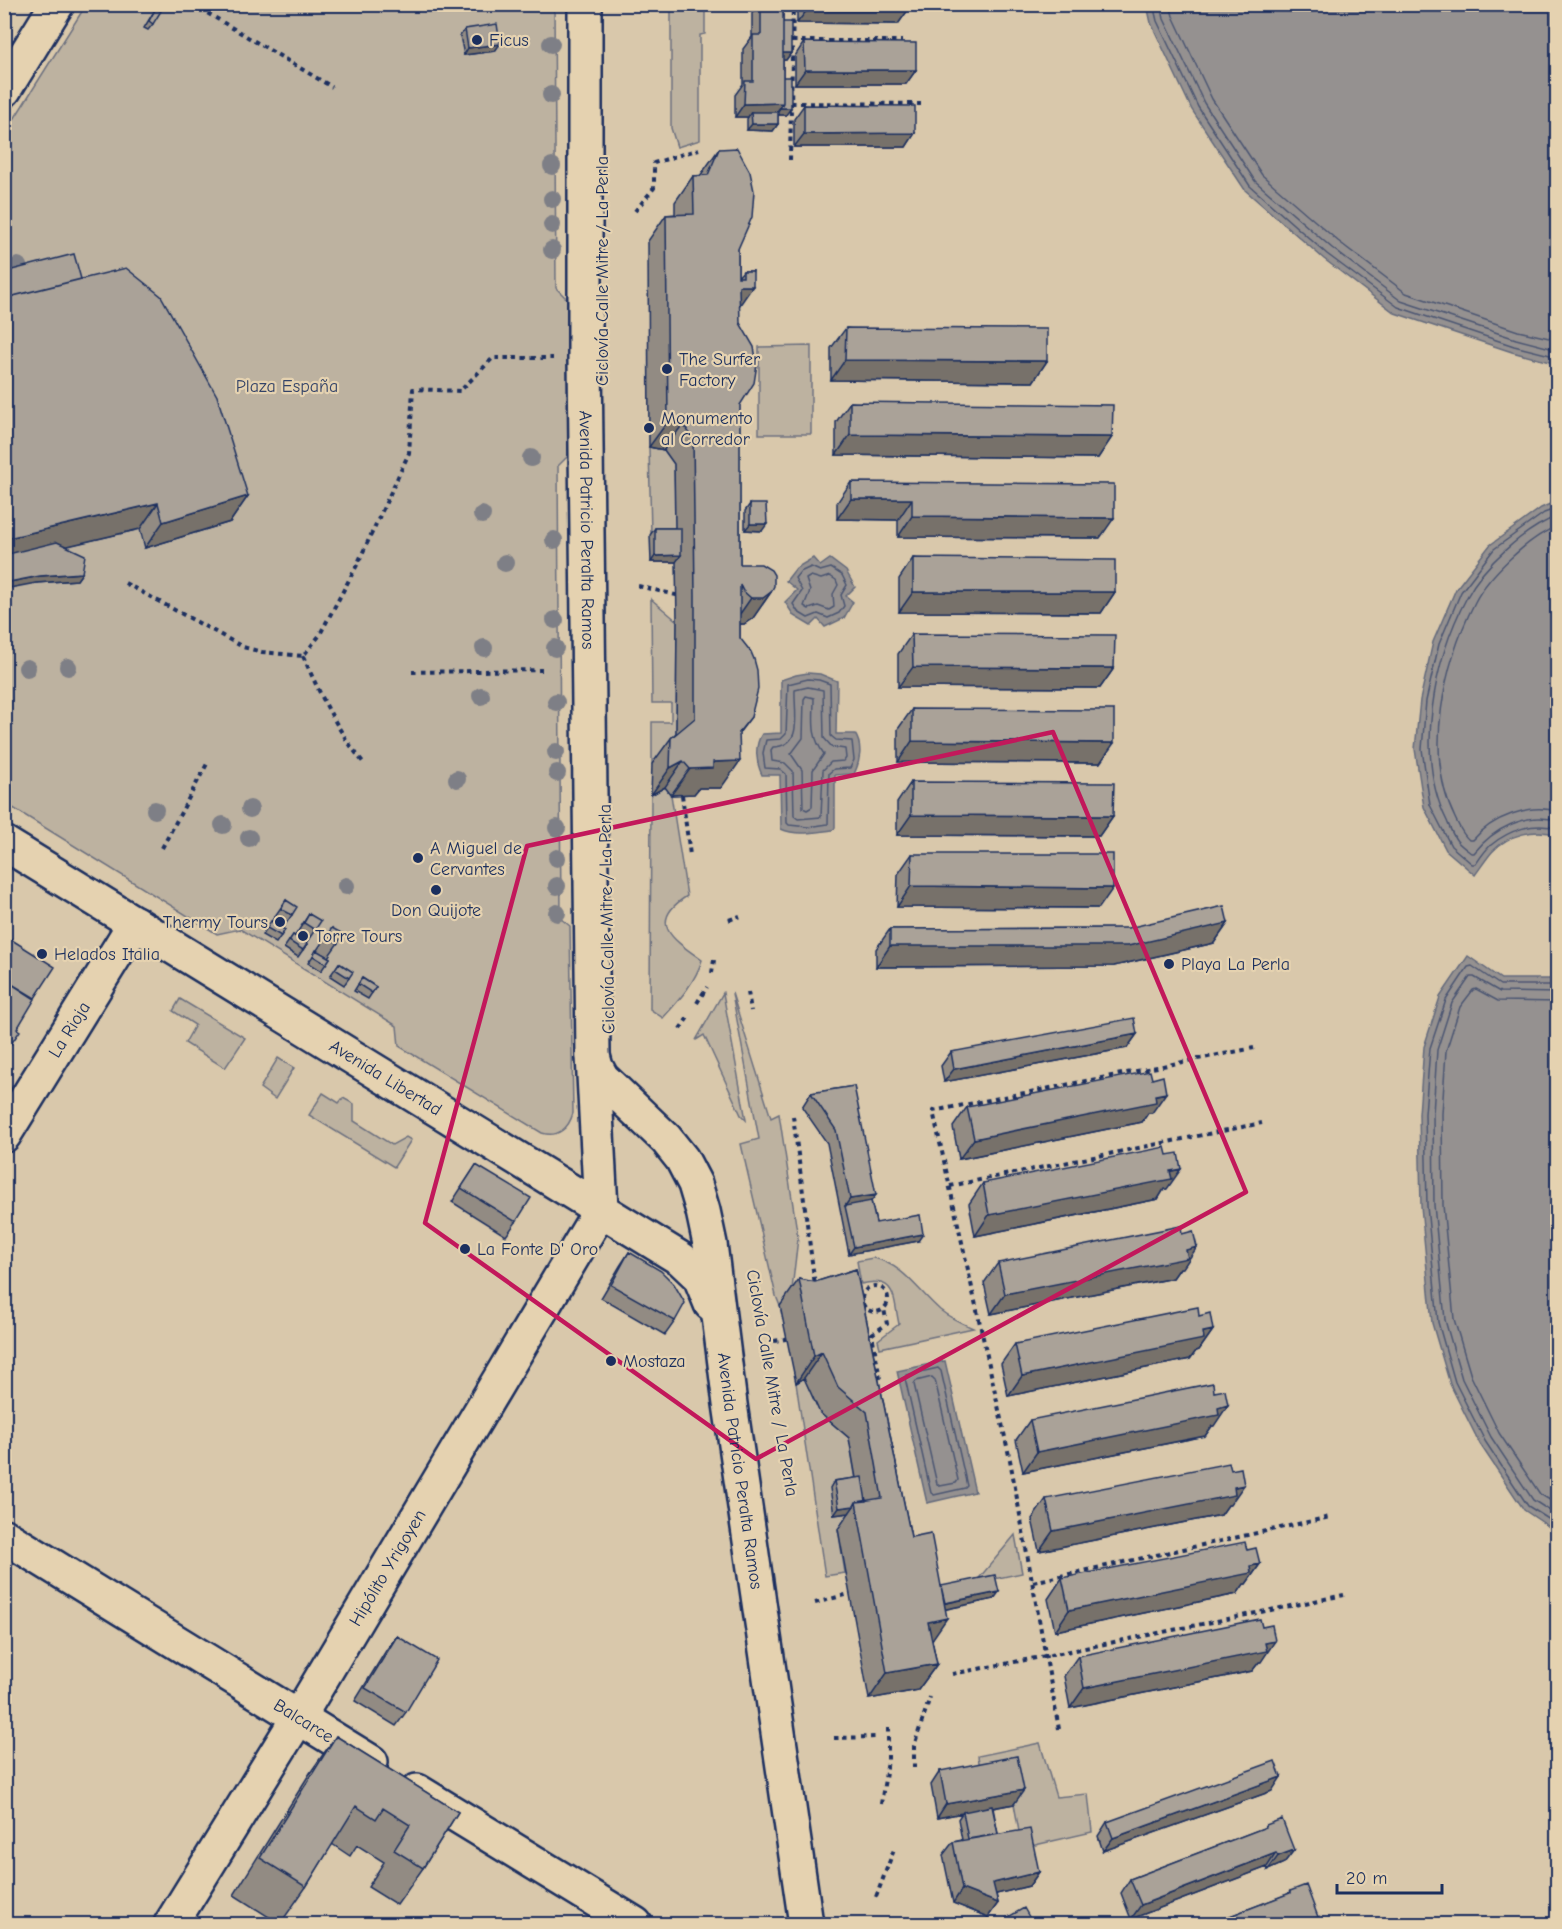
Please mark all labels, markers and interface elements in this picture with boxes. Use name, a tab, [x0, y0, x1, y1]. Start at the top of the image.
place label: Ficus	[489, 30, 529, 51]
marker: Ficus	[470, 33, 484, 47]
street label: Ciclovía Calle Mitre / La Perla	[592, 156, 613, 386]
place label: The Surfer Factory	[679, 349, 761, 391]
marker: The Surfer Factory	[660, 362, 674, 376]
park label: Plaza España	[236, 376, 338, 397]
place label: Monumento al Corredor	[661, 408, 753, 450]
street label: Avenida Patricio Peralta Ramos	[575, 410, 599, 650]
marker: Monumento al Corredor	[642, 421, 656, 435]
street label: Ciclovía Calle Mitre / La Perla	[594, 804, 620, 1034]
place label: A Miguel de Cervantes	[430, 838, 522, 880]
marker: A Miguel de Cervantes	[411, 851, 425, 865]
marker: Don Quijote	[429, 883, 443, 897]
place label: Don Quijote	[391, 900, 481, 921]
place label: Thermy Tours	[163, 912, 268, 933]
marker: Thermy Tours	[273, 915, 287, 929]
place label: Torre Tours	[315, 926, 402, 947]
marker: Torre Tours	[296, 929, 310, 943]
place label: Helados Italia	[54, 944, 160, 965]
marker: Helados Italia	[35, 947, 49, 961]
place label: Playa La Perla	[1181, 954, 1290, 975]
marker: Playa La Perla	[1162, 957, 1176, 971]
street label: La Rioja	[44, 998, 94, 1061]
street label: Avenida Libertad	[326, 1035, 446, 1120]
place label: La Fonte D' Oro	[477, 1239, 598, 1260]
marker: La Fonte D' Oro	[458, 1242, 472, 1256]
street label: Ciclovía Calle Mitre / La Perla	[742, 1268, 802, 1498]
place label: Mostaza	[623, 1351, 686, 1372]
street label: Avenida Patricio Peralta Ramos	[713, 1351, 767, 1591]
marker: Mostaza	[604, 1354, 618, 1368]
street label: Hipólito Yrigoyen	[345, 1505, 430, 1630]
street label: Balcarce	[270, 1694, 338, 1747]
scale bar	[1337, 1857, 1442, 1895]
text: 20 m	[1346, 1868, 1387, 1889]

